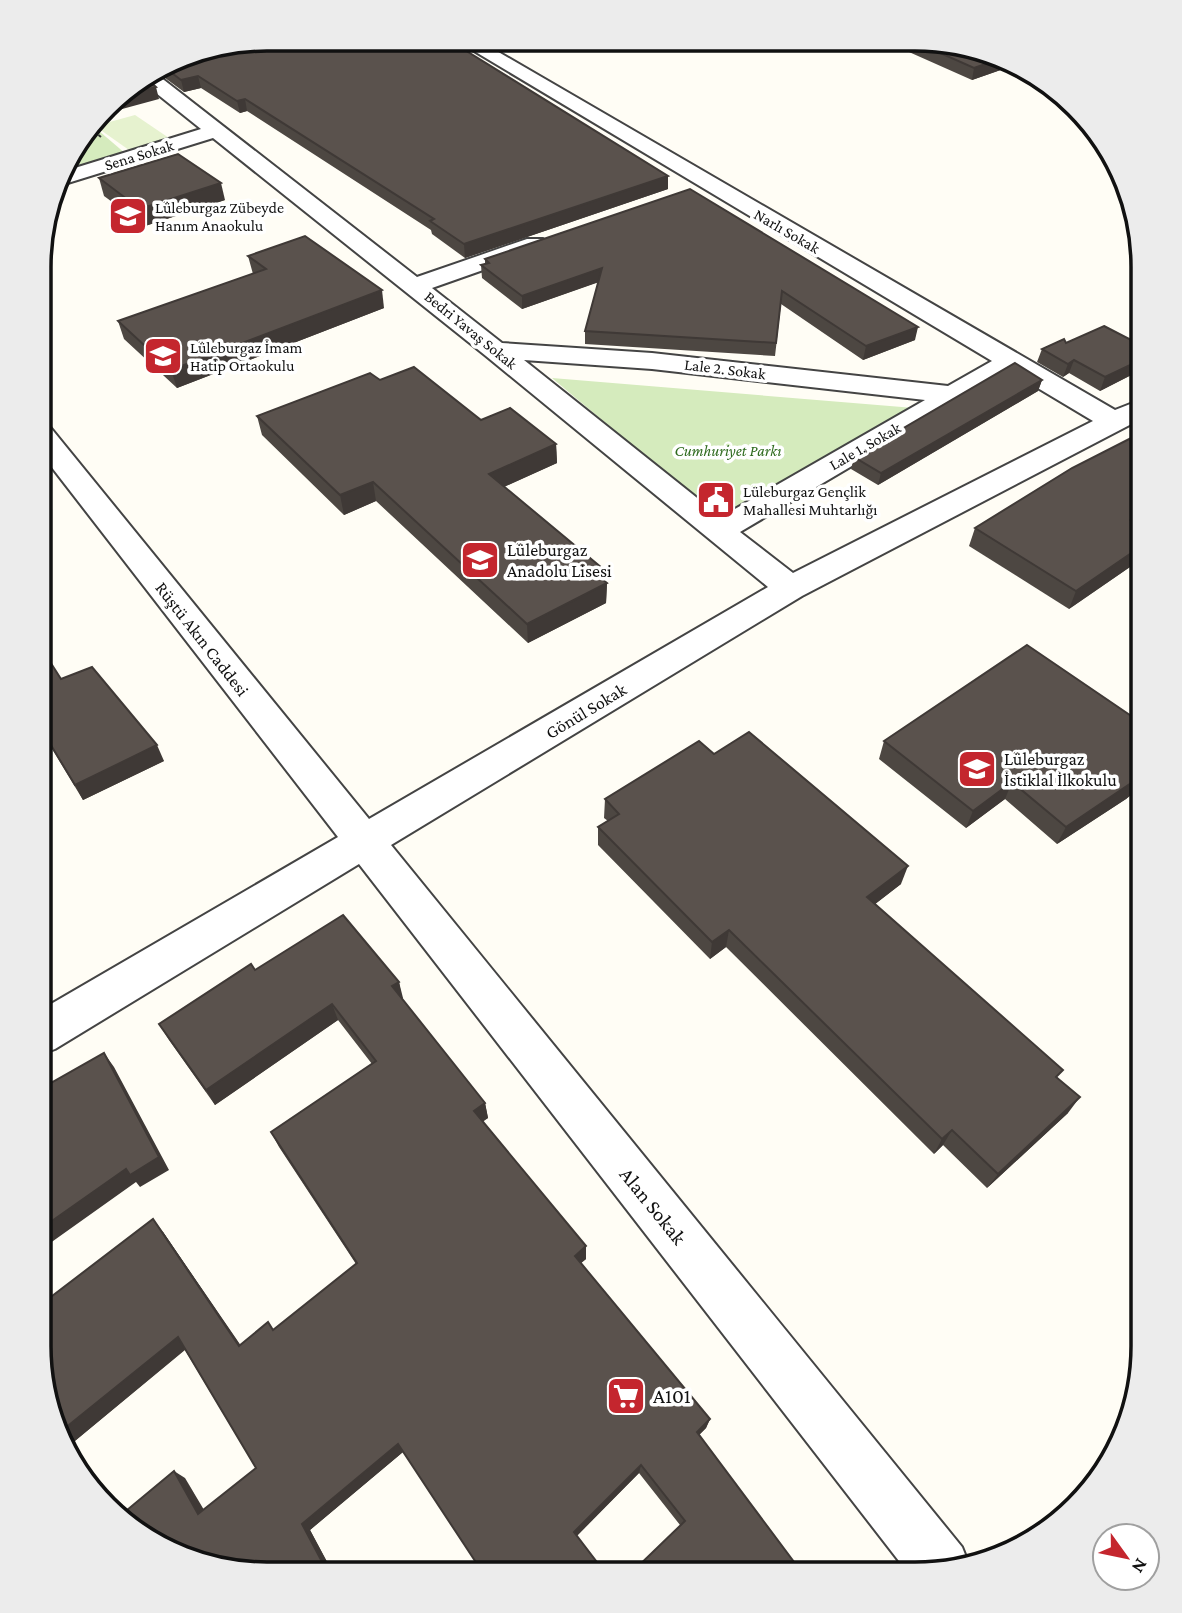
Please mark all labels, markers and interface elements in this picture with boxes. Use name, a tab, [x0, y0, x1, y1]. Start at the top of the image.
street label: Sena Sokak	[102, 136, 176, 174]
school or university icon: Lüleburgaz Zübeyde Hanım Anaokulu	[107, 195, 149, 237]
place label: Lüleburgaz Zübeyde Hanım Anaokulu	[155, 199, 284, 234]
street label: Narlı Sokak	[751, 205, 823, 257]
street label: Bedri Yavaş Sokak	[421, 288, 521, 373]
school or university icon: Lüleburgaz İmam Hatip Ortaokulu	[142, 335, 184, 377]
place label: Lüleburgaz İmam Hatip Ortaokulu	[190, 339, 303, 375]
street label: Lale 2. Sokak	[683, 356, 767, 382]
street label: Lale 1. Sokak	[826, 419, 904, 473]
park label: Cumhuriyet Parkı	[674, 442, 782, 460]
public building icon: Lüleburgaz Gençlik Mahallesi Muhtarlığı	[695, 479, 737, 521]
place label: Lüleburgaz Gençlik Mahallesi Muhtarlığı	[743, 483, 877, 519]
school or university icon: Lüleburgaz Anadolu Lisesi	[459, 539, 501, 581]
place label: Lüleburgaz Anadolu Lisesi	[507, 540, 612, 581]
street label: Rüştü Akın Caddesi	[151, 578, 253, 700]
street label: Gönül Sokak	[542, 679, 630, 743]
school or university icon: Lüleburgaz İstiklal İlkokulu	[956, 748, 998, 790]
place label: Lüleburgaz İstiklal İlkokulu	[1004, 749, 1117, 790]
street label: Alan Sokak	[615, 1163, 691, 1249]
supermarket icon: A101	[605, 1375, 647, 1417]
place label: A101	[653, 1384, 691, 1408]
north arrow	[1091, 1522, 1161, 1592]
text: N	[1127, 1555, 1152, 1577]

